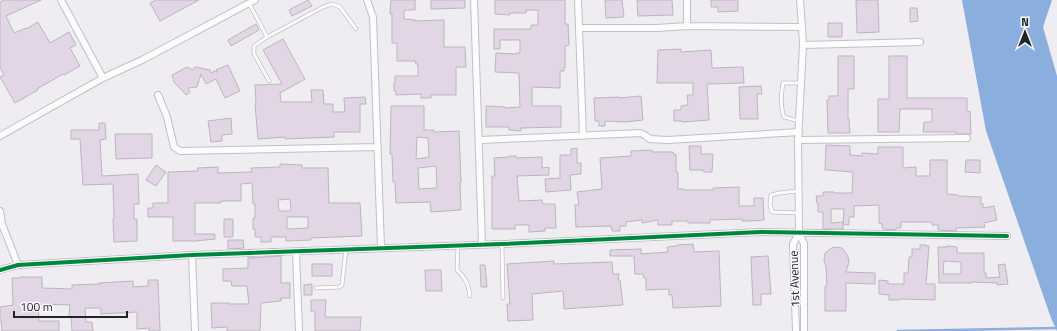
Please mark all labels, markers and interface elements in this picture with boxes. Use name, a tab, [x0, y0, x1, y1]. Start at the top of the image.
north arrow	[1005, 12, 1045, 52]
text: N	[1021, 14, 1029, 30]
street label: 1st Avenue	[784, 250, 804, 308]
scale bar	[14, 293, 127, 319]
text: 100 m	[20, 297, 53, 316]

